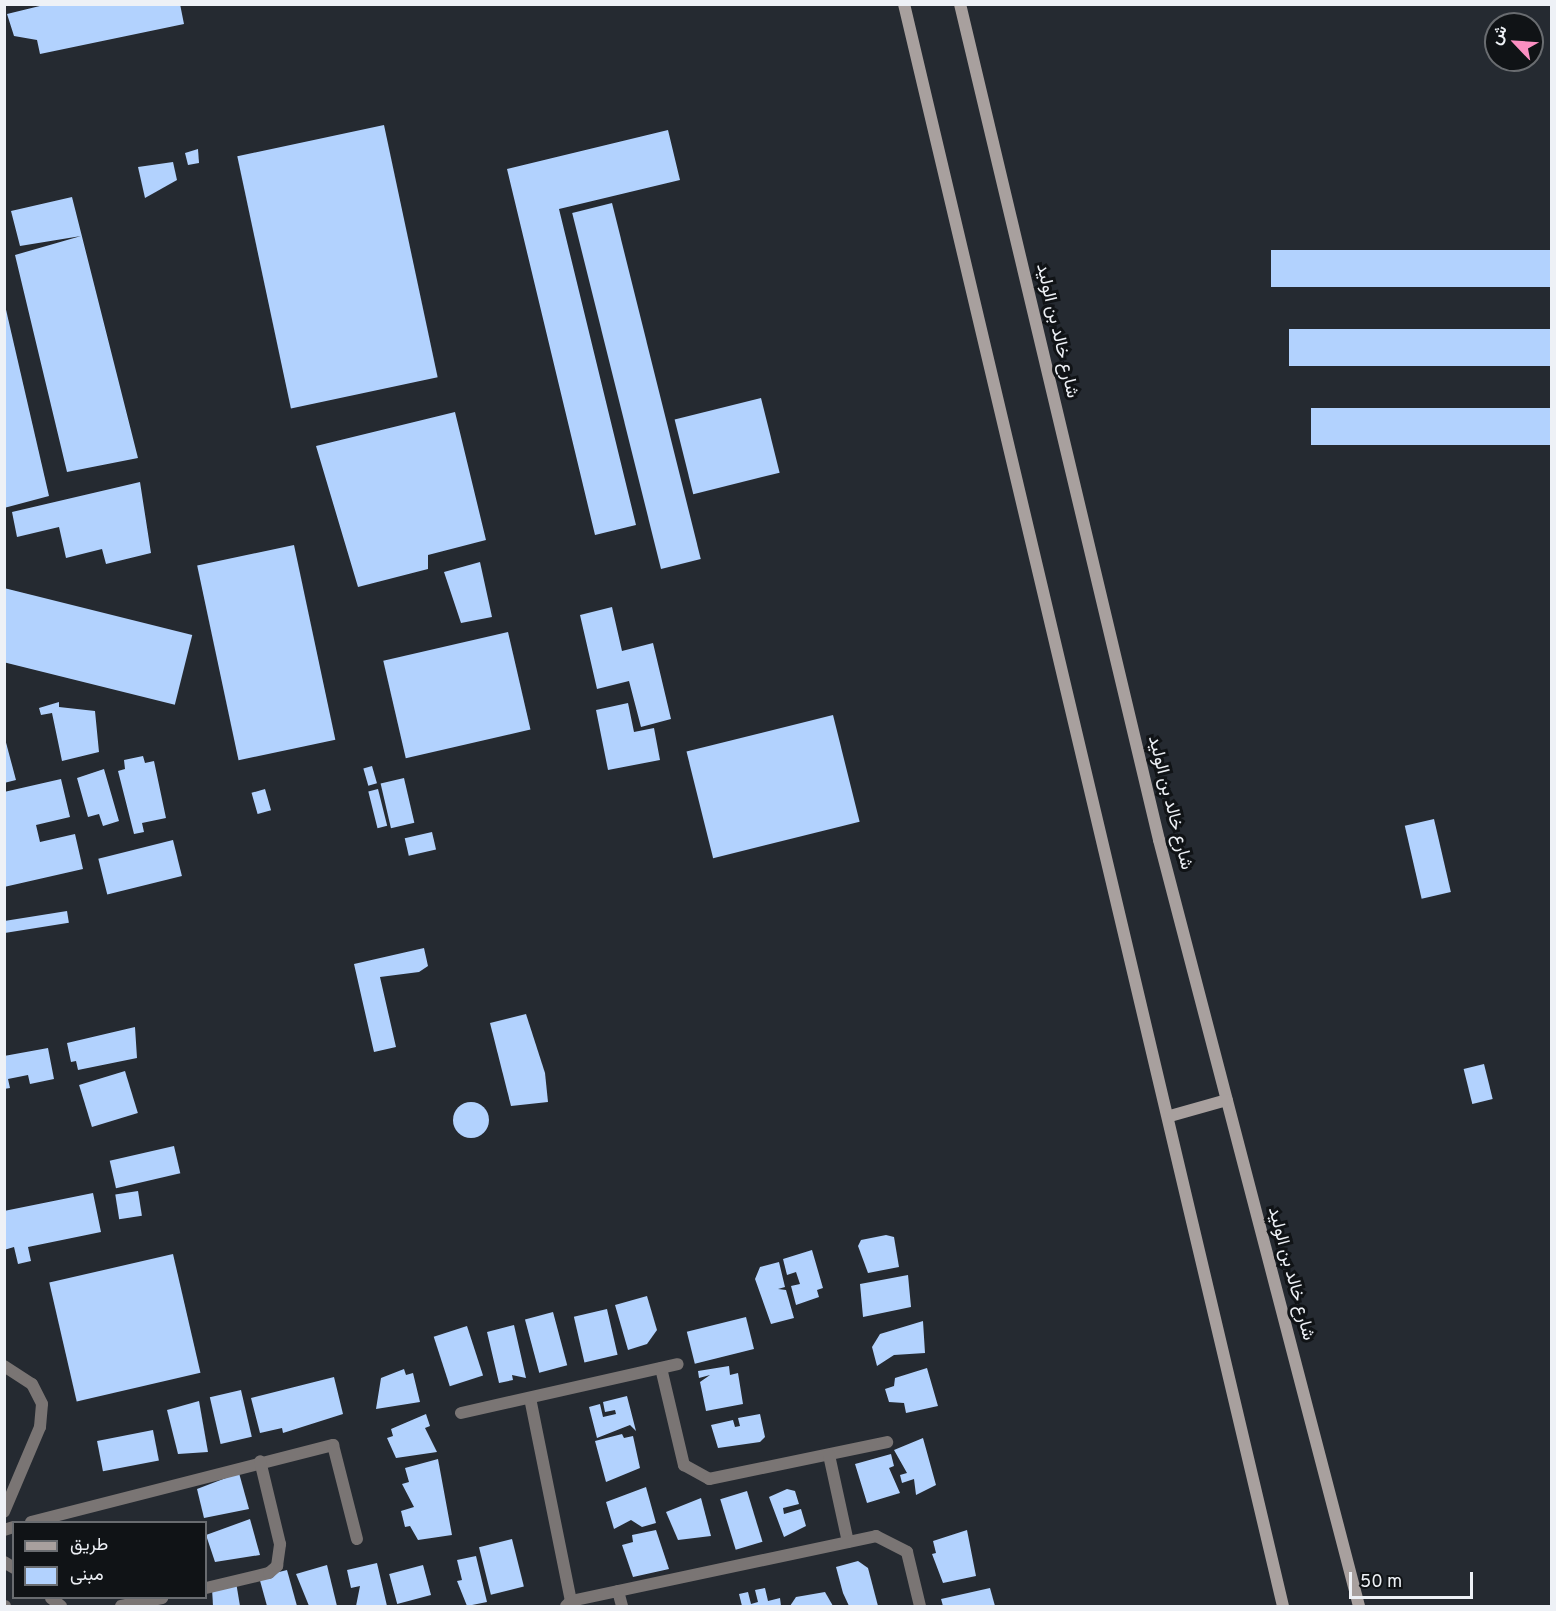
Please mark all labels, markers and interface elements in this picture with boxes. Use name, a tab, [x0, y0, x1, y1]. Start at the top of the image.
north arrow	[1484, 12, 1544, 72]
text: ش	[1486, 22, 1513, 48]
street label: شارع خالد بن الوليد	[1030, 262, 1082, 400]
street label: شارع خالد بن الوليد	[1142, 734, 1196, 872]
street label: شارع خالد بن الوليد	[1262, 1205, 1318, 1343]
legend	[12, 1521, 207, 1599]
text: طريق	[70, 1534, 108, 1557]
scale bar	[1352, 1560, 1476, 1598]
text: مبنى	[70, 1564, 104, 1587]
text: 50 m	[1360, 1571, 1402, 1594]

